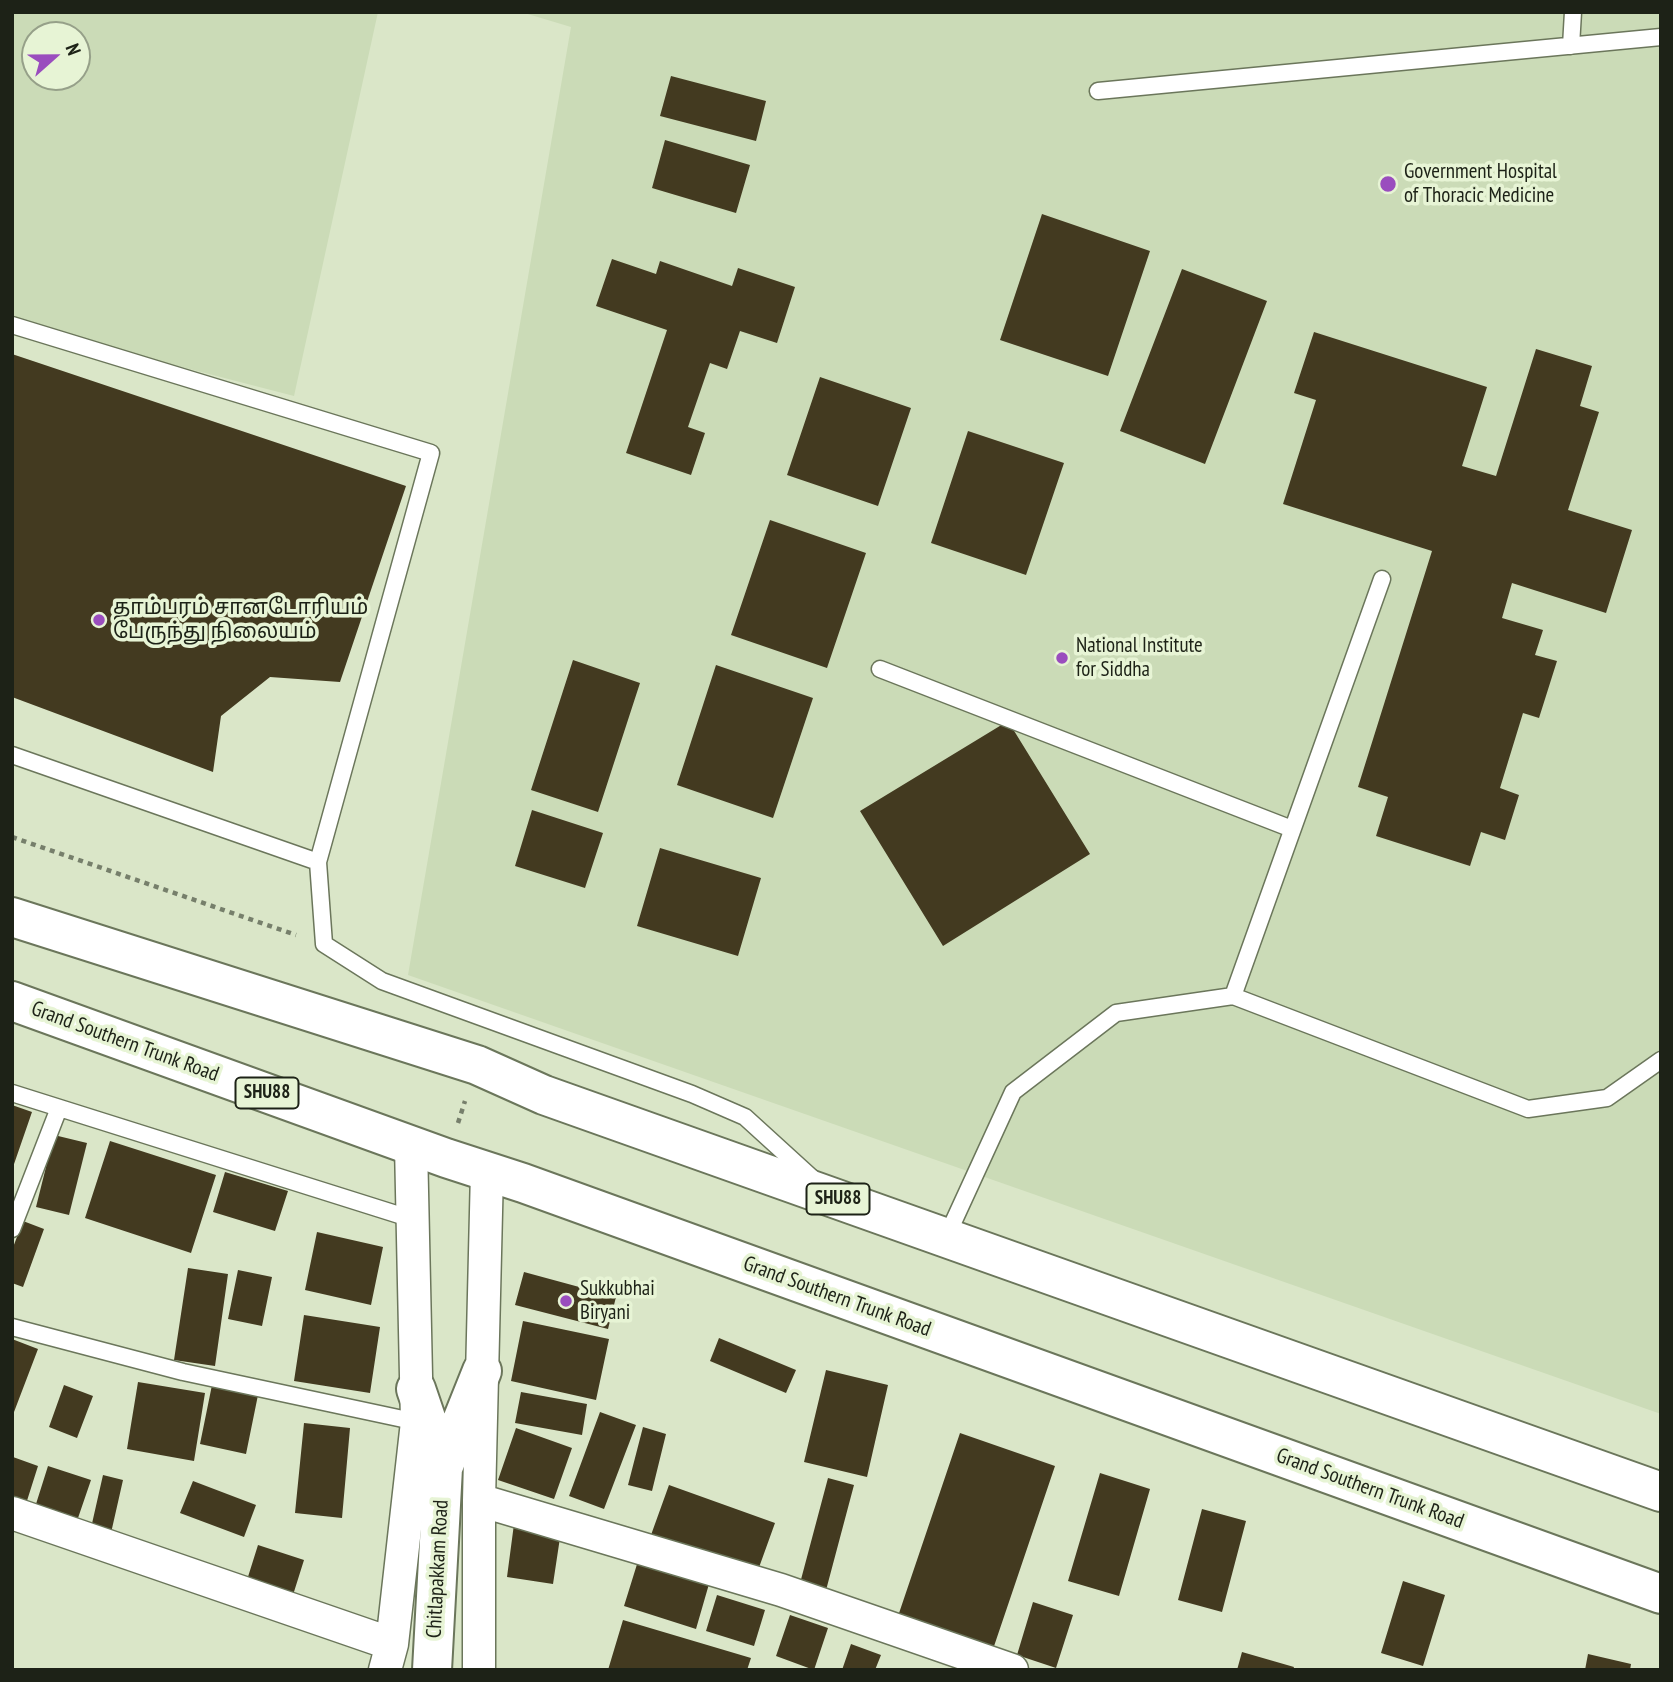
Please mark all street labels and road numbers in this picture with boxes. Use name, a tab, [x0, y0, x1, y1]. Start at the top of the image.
street label: Grand Southern Trunk Road	[28, 996, 222, 1088]
road number: SHU88	[236, 1078, 298, 1108]
road number: SHU88	[806, 1184, 870, 1214]
street label: Grand Southern Trunk Road	[740, 1251, 934, 1343]
street label: Grand Southern Trunk Road	[1273, 1443, 1467, 1535]
street label: Chitlapakkam Road	[422, 1499, 454, 1639]

